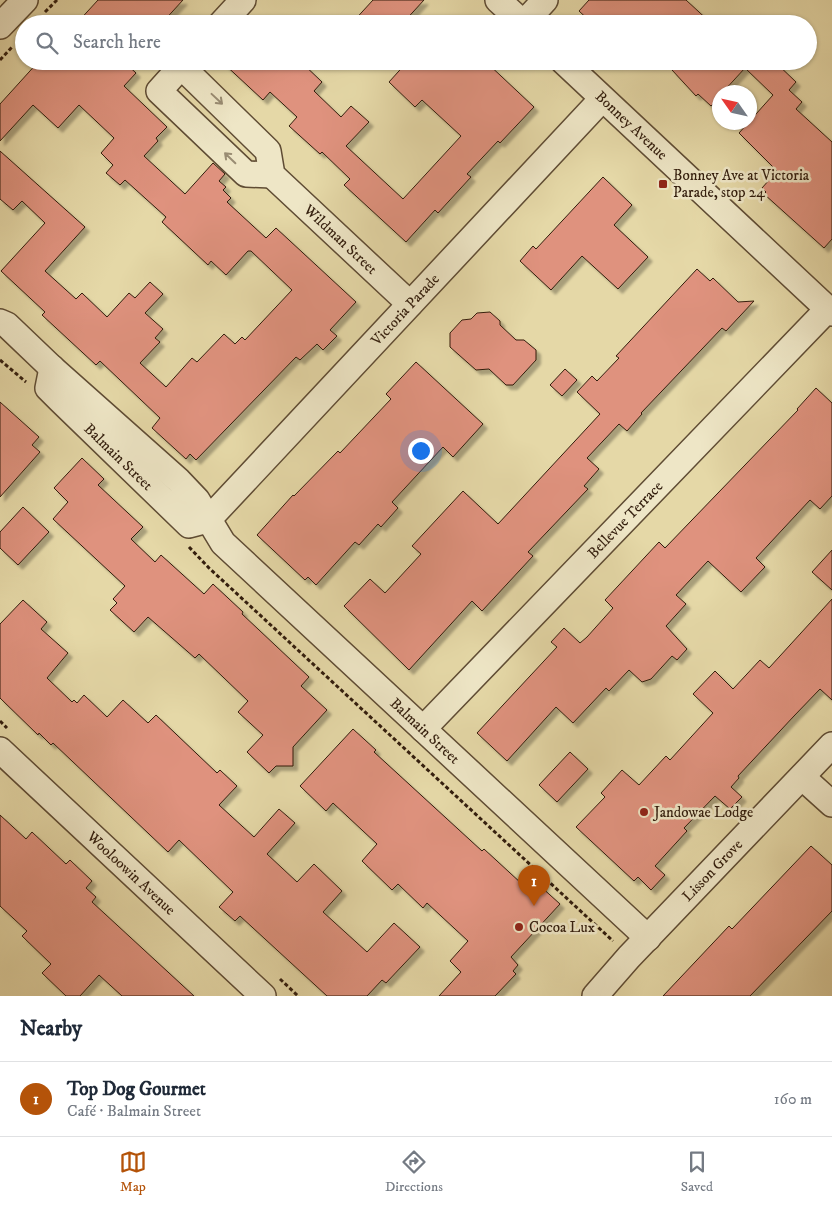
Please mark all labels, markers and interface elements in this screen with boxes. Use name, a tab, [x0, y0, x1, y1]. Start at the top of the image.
search box	[15, 15, 817, 70]
icon: search	[33, 29, 61, 57]
text: Search here	[73, 31, 161, 54]
north arrow	[712, 85, 757, 130]
street label: Bonney Avenue	[591, 87, 672, 164]
one-way arrow	[210, 93, 223, 105]
one-way arrow	[223, 152, 236, 164]
place label: Bonney Ave at Victoria Parade, stop 24	[673, 166, 810, 202]
marker: Bonney Ave at Victoria Parade, stop 24	[657, 178, 669, 190]
street label: Wildman Street	[299, 200, 382, 278]
street label: Victoria Parade	[366, 270, 443, 350]
street label: Balmain Street	[80, 419, 157, 495]
your location	[408, 438, 434, 464]
street label: Bellevue Terrace	[583, 477, 667, 562]
street label: Balmain Street	[386, 694, 464, 768]
place label: Jandowae Lodge	[652, 803, 753, 822]
marker: Jandowae Lodge	[638, 806, 650, 818]
street label: Wooloowin Avenue	[82, 826, 180, 919]
street label: Lisson Grove	[678, 835, 746, 905]
pin: 1	[518, 865, 550, 906]
place label: Cocoa Lux	[529, 918, 596, 937]
marker: Cocoa Lux	[513, 921, 525, 933]
text: Nearby	[20, 1016, 82, 1042]
text: Top Dog Gourmet	[67, 1078, 206, 1101]
text: 1	[33, 1089, 39, 1109]
text: 160 m	[774, 1089, 812, 1109]
text: Café · Balmain Street	[67, 1101, 201, 1121]
tab: Map	[119, 1148, 147, 1196]
tab: Directions	[385, 1148, 443, 1196]
tab: Saved	[681, 1148, 713, 1196]

